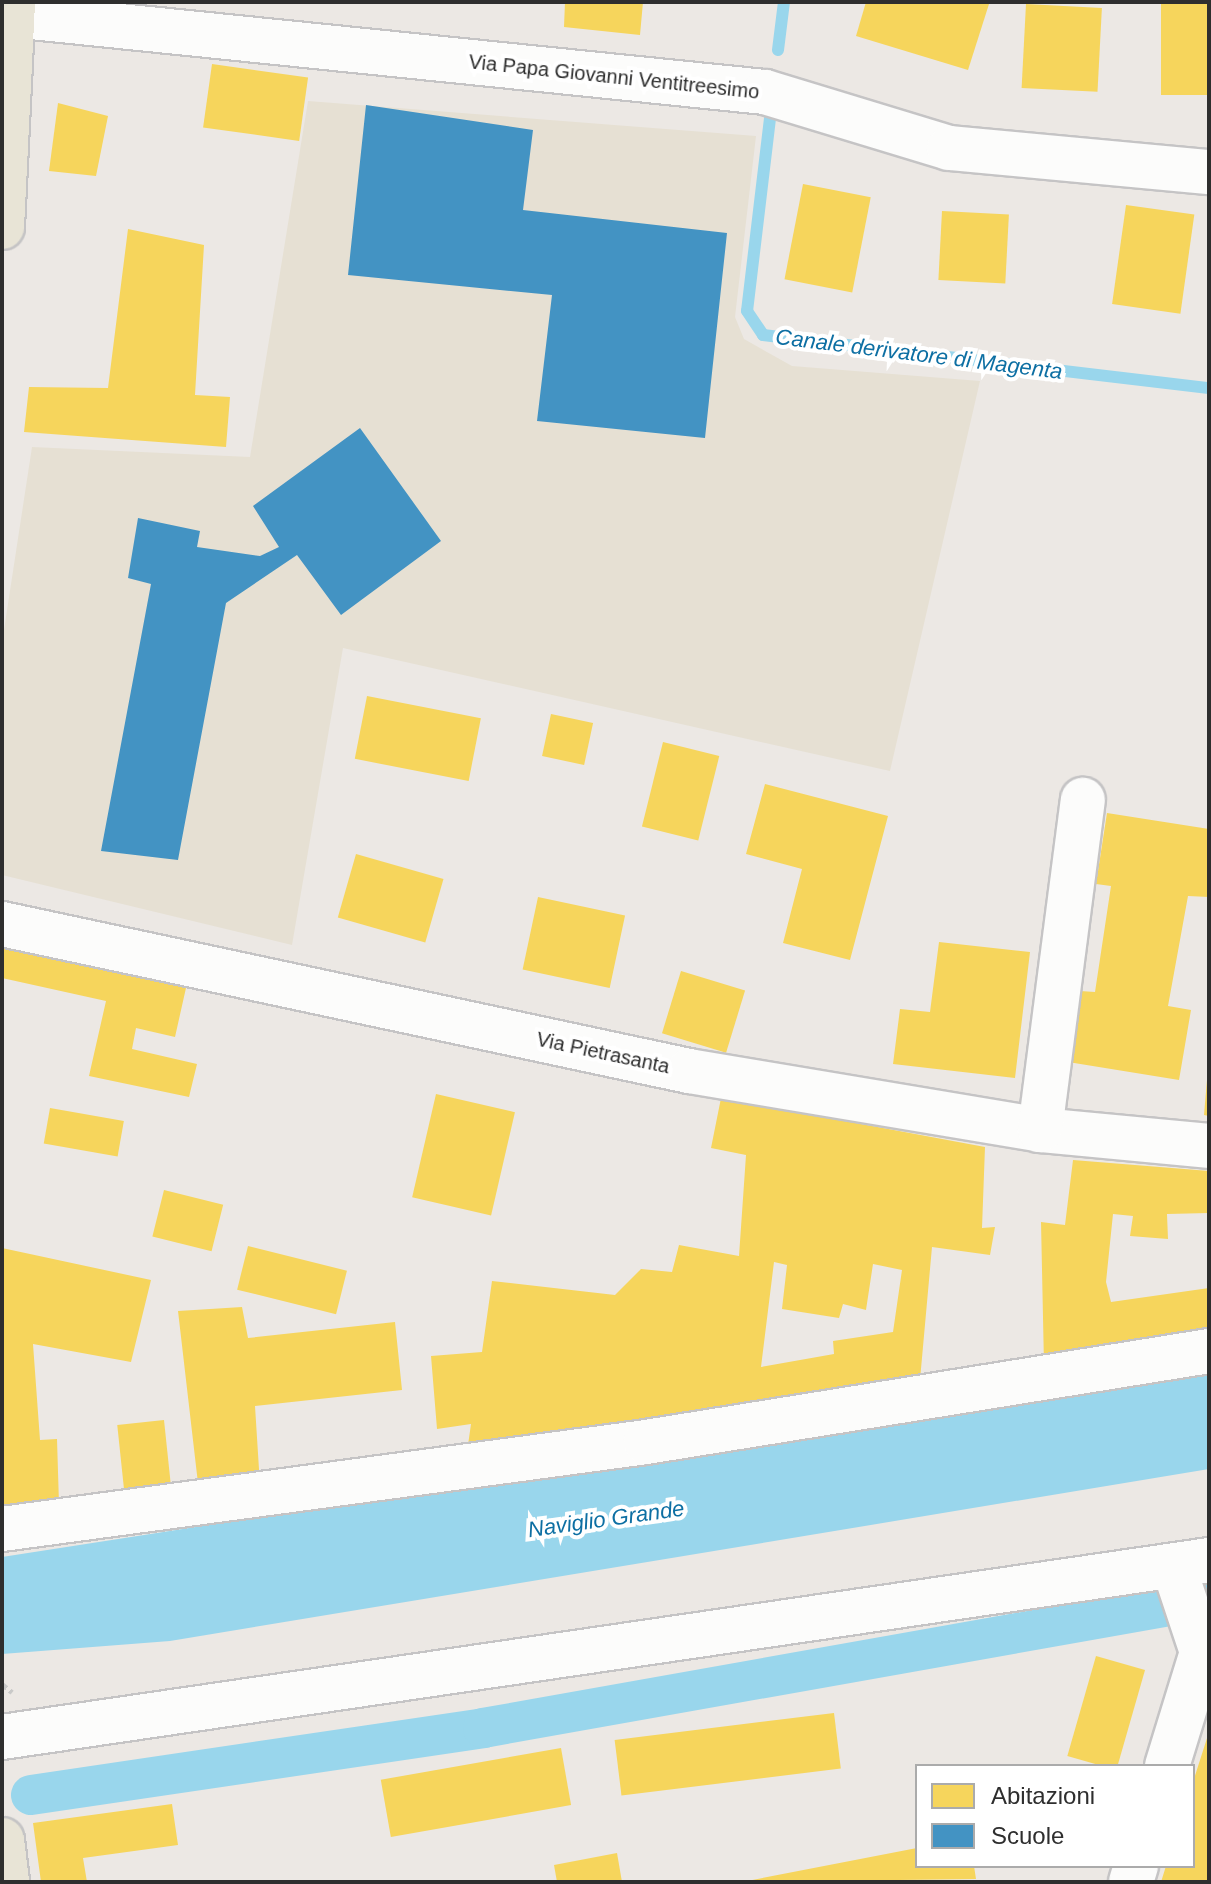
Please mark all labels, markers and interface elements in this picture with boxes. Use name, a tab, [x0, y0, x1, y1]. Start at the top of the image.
street label: Via Papa Giovanni Ventitreesimo	[468, 50, 760, 104]
water label: Canale derivatore di Magenta	[774, 323, 1064, 385]
street label: Via Pietrasanta	[534, 1027, 672, 1079]
water label: Naviglio Grande	[526, 1495, 686, 1543]
legend	[915, 1764, 1195, 1868]
text: Abitazioni	[991, 1782, 1095, 1809]
text: Scuole	[991, 1822, 1064, 1849]

